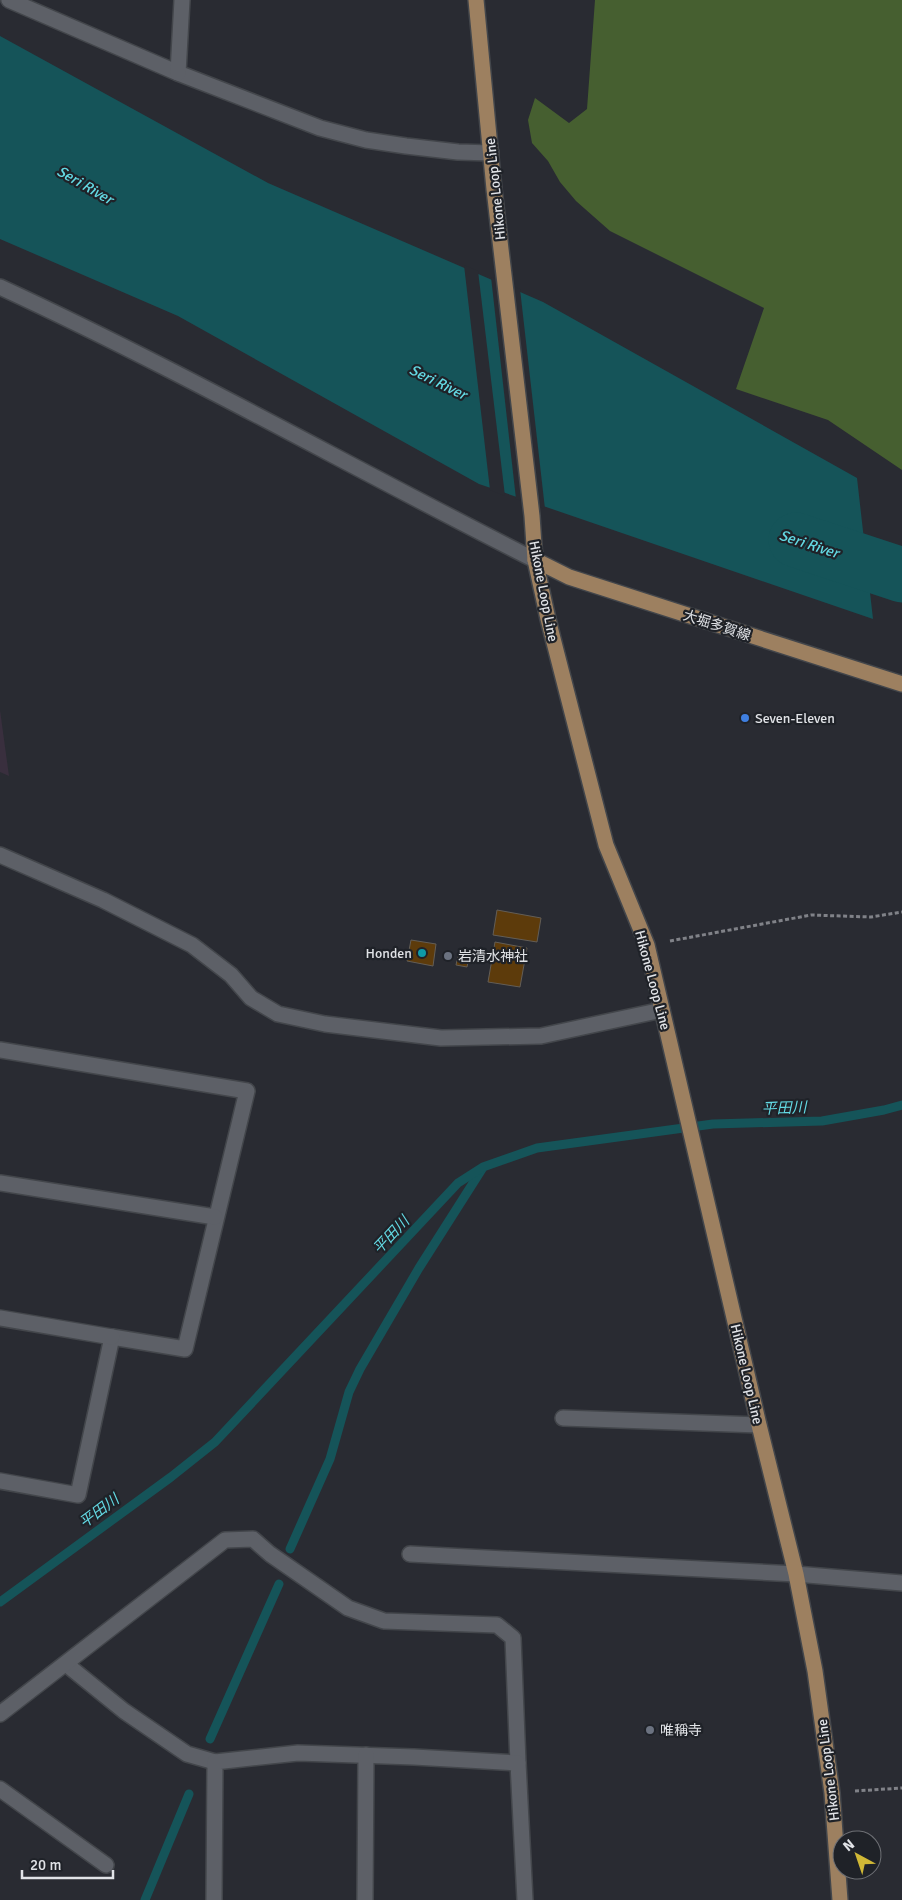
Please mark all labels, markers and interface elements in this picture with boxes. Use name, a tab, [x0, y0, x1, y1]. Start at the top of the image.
street label: Hikone Loop Line	[482, 137, 509, 241]
water label: Seri River	[54, 162, 118, 209]
water label: Seri River	[406, 360, 472, 405]
water label: Seri River	[777, 526, 843, 563]
street label: Hikone Loop Line	[525, 539, 562, 643]
street label: 大堀多賀線	[681, 607, 753, 644]
place label: Seven-Eleven	[755, 710, 835, 727]
marker: Seven-Eleven	[739, 712, 751, 724]
street label: Hikone Loop Line	[631, 928, 674, 1032]
place label: Honden	[366, 945, 412, 962]
marker: Honden	[416, 947, 428, 959]
place label: 岩清水神社	[458, 948, 528, 965]
marker: 岩清水神社	[442, 950, 454, 962]
water label: 平田川	[761, 1098, 809, 1118]
water label: 平田川	[369, 1211, 414, 1258]
street label: Hikone Loop Line	[727, 1322, 766, 1426]
water label: 平田川	[76, 1489, 124, 1532]
street label: Hikone Loop Line	[814, 1718, 843, 1822]
place label: 唯稱寺	[660, 1722, 702, 1739]
marker: 唯稱寺	[644, 1724, 656, 1736]
north arrow	[832, 1830, 882, 1880]
text: N	[840, 1836, 858, 1855]
scale bar	[22, 1848, 114, 1880]
text: 20 m	[30, 1856, 61, 1874]

